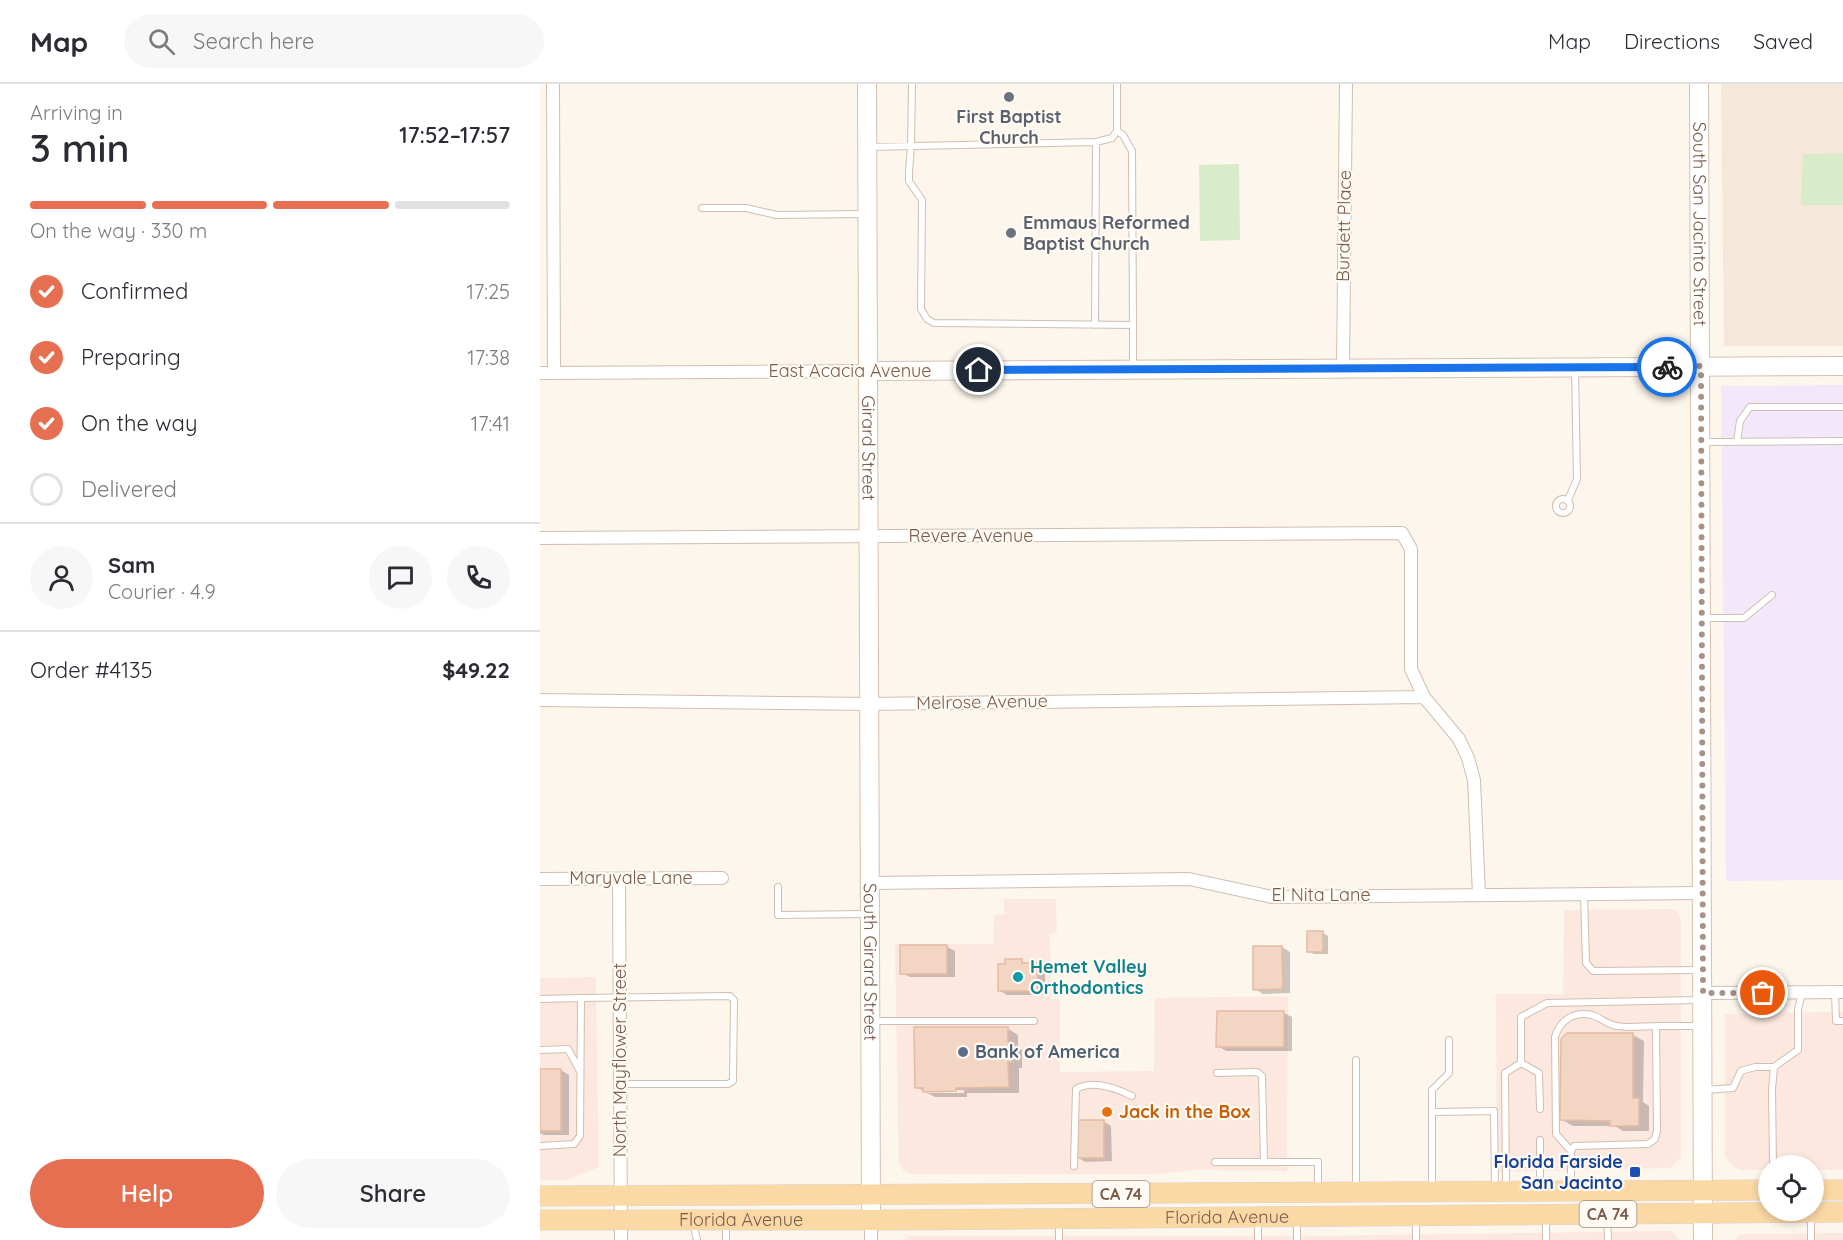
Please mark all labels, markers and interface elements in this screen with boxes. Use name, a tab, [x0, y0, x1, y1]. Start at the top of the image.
search box	[124, 14, 544, 68]
text: Map	[30, 24, 88, 59]
icon: search	[145, 25, 178, 58]
text: Search here	[193, 27, 315, 55]
text: Map	[1548, 28, 1591, 54]
text: Directions	[1624, 28, 1720, 54]
text: Saved	[1753, 28, 1813, 54]
marker: First Baptist Church	[1002, 90, 1016, 104]
text: Arriving in	[30, 100, 123, 125]
place label: First Baptist Church	[956, 105, 1062, 149]
text: 17:52–17:57	[399, 121, 510, 149]
street label: South San Jacinto Street	[1688, 122, 1712, 326]
text: 3 min	[30, 123, 129, 172]
street label: Burdett Place	[1331, 170, 1356, 282]
place label: Emmaus Reformed Baptist Church	[1023, 211, 1190, 255]
text: On the way · 330 m	[30, 218, 207, 243]
marker: Emmaus Reformed Baptist Church	[1004, 226, 1018, 240]
icon: check	[30, 275, 63, 308]
text: Confirmed	[81, 277, 188, 305]
text: 17:25	[467, 279, 510, 304]
courier	[1637, 337, 1697, 397]
icon: check	[30, 341, 63, 374]
text: Preparing	[81, 343, 181, 371]
pin	[953, 344, 1004, 395]
text: 17:38	[467, 345, 510, 370]
icon: bike	[1651, 351, 1684, 384]
icon: home	[962, 353, 995, 386]
street label: East Acacia Avenue	[768, 359, 932, 382]
street label: Girard Street	[857, 395, 880, 501]
icon: check	[30, 407, 63, 440]
text: On the way	[81, 409, 197, 437]
text: 17:41	[471, 411, 510, 436]
text: Delivered	[81, 475, 177, 503]
street label: Revere Avenue	[909, 524, 1033, 547]
button: person	[30, 546, 93, 609]
button: chat	[369, 546, 432, 609]
button: phone	[447, 546, 510, 609]
text: Sam	[108, 551, 155, 579]
text: Courier · 4.9	[108, 579, 216, 604]
text: Order #4135	[30, 656, 153, 684]
text: $49.22	[442, 656, 510, 684]
street label: Melrose Avenue	[916, 689, 1048, 714]
street label: Maryvale Lane	[569, 866, 693, 889]
street label: South Girard Street	[859, 883, 882, 1041]
street label: El Nita Lane	[1271, 883, 1371, 906]
place label: Hemet Valley Orthodontics	[1030, 955, 1147, 999]
street label: North Mayflower Street	[608, 963, 631, 1157]
pin	[1737, 967, 1788, 1018]
marker: Hemet Valley Orthodontics	[1011, 970, 1025, 984]
icon: bag	[1746, 976, 1779, 1009]
place label: Bank of America	[975, 1040, 1120, 1063]
marker: Bank of America	[956, 1045, 970, 1059]
place label: Jack in the Box	[1119, 1100, 1250, 1123]
marker: Jack in the Box	[1100, 1105, 1114, 1119]
place label: Florida Farside San Jacinto	[1494, 1150, 1623, 1194]
map controls	[1758, 1155, 1824, 1221]
button: locate	[1758, 1155, 1824, 1221]
button: Help	[30, 1159, 264, 1228]
button: Share	[276, 1159, 510, 1228]
marker: Florida Farside San Jacinto	[1628, 1165, 1642, 1179]
road number: CA 74	[1092, 1181, 1150, 1207]
road number: CA 74	[1580, 1201, 1636, 1227]
street label: Florida Avenue	[1165, 1205, 1289, 1229]
street label: Florida Avenue	[679, 1208, 803, 1231]

